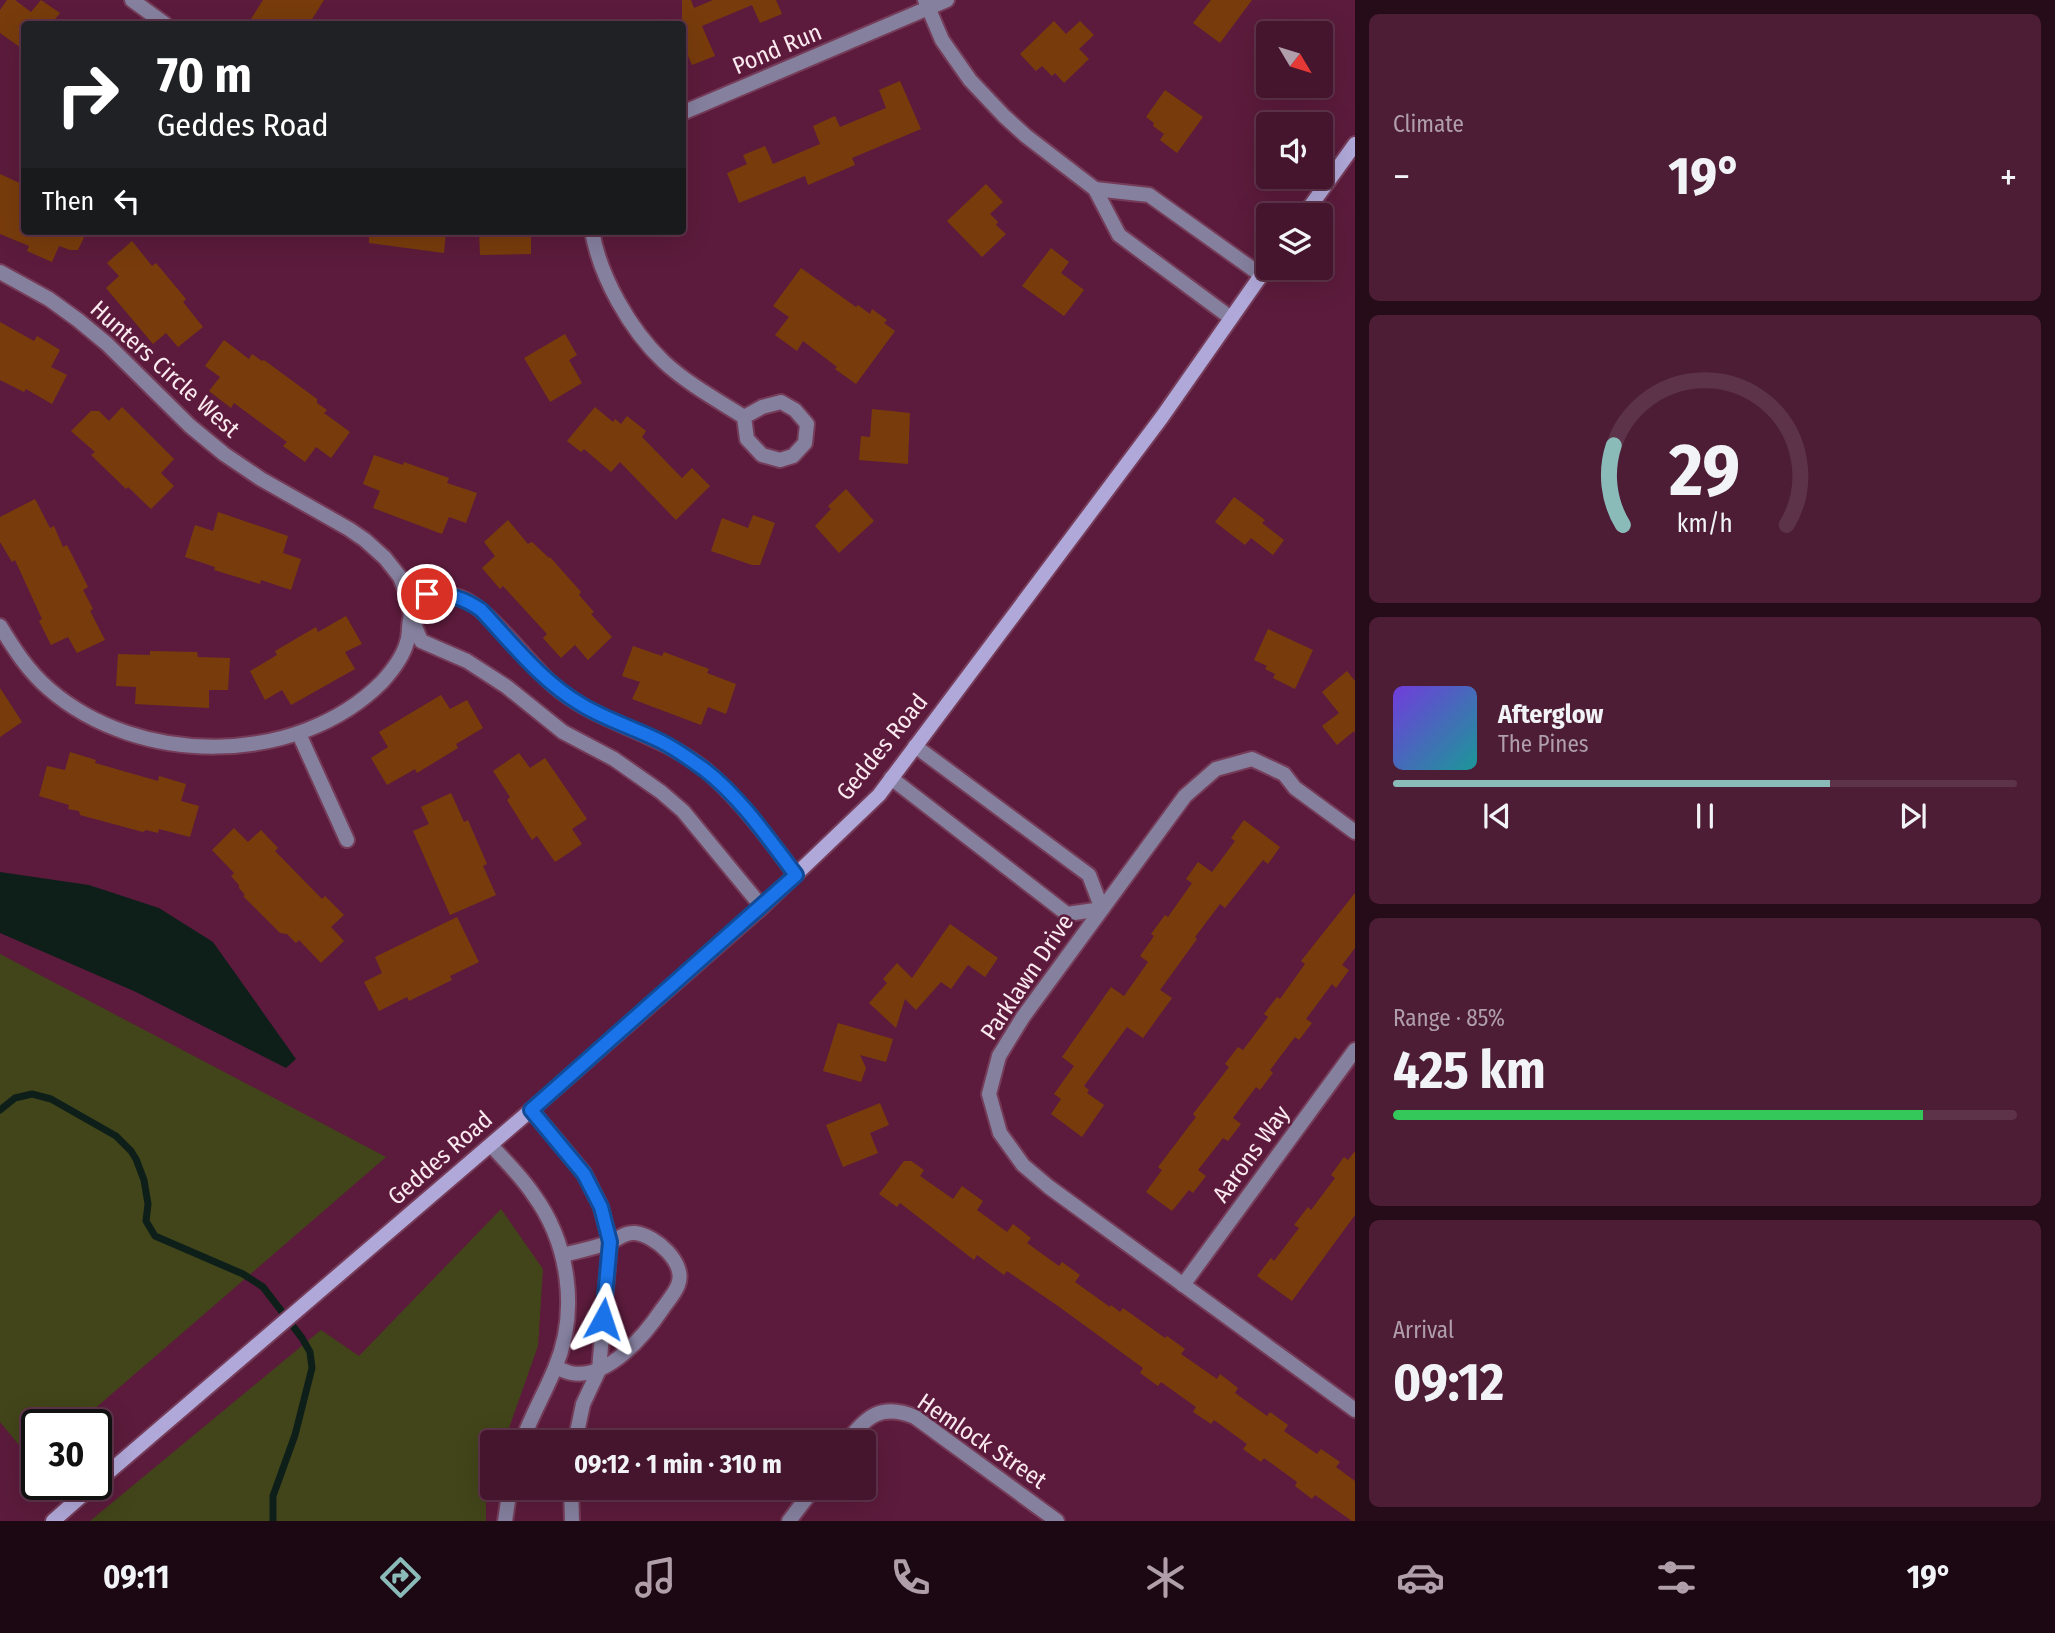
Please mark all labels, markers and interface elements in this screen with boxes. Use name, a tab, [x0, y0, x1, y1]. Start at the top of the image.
street label: Pond Run	[728, 18, 826, 80]
north arrow	[1256, 21, 1334, 98]
map controls	[1256, 21, 1333, 280]
text: 70 m	[157, 46, 252, 105]
icon: right	[42, 49, 133, 140]
text: Geddes Road	[157, 106, 329, 144]
text: Climate	[1393, 110, 1464, 138]
button: sound	[1256, 112, 1333, 189]
text: 19°	[1668, 145, 1742, 208]
text: −	[1393, 154, 1410, 200]
text: +	[2000, 154, 2017, 200]
icon: left	[108, 182, 146, 220]
text: Then	[42, 186, 94, 217]
button: layers	[1256, 203, 1333, 280]
street label: Hunters Circle West	[85, 295, 245, 443]
text: 29	[1669, 428, 1740, 515]
text: km/h	[1677, 509, 1733, 539]
pin	[397, 564, 457, 624]
icon: arrive	[408, 575, 446, 613]
street label: Geddes Road	[831, 688, 933, 806]
text: Afterglow	[1498, 699, 1603, 730]
text: The Pines	[1498, 730, 1589, 758]
icon: previous	[1478, 797, 1516, 835]
icon: pause	[1686, 797, 1724, 835]
icon: next	[1894, 797, 1932, 835]
street label: Parklawn Drive	[975, 909, 1079, 1045]
text: Range · 85%	[1393, 1004, 1505, 1032]
text: 425 km	[1393, 1039, 1546, 1102]
street label: Aarons Way	[1207, 1100, 1296, 1208]
street label: Geddes Road	[382, 1105, 498, 1211]
position arrow	[566, 1282, 640, 1356]
text: Arrival	[1393, 1316, 1454, 1344]
text: 09:12	[1393, 1351, 1504, 1414]
street label: Hemlock Street	[912, 1388, 1052, 1495]
speed limit sign: 30	[21, 1409, 112, 1500]
text: 09:12 · 1 min · 310 m	[574, 1449, 782, 1480]
icon: directions	[376, 1553, 425, 1602]
icon: music	[631, 1553, 680, 1602]
icon: phone	[886, 1553, 935, 1602]
icon: climate	[1141, 1553, 1190, 1602]
icon: car	[1396, 1553, 1445, 1602]
icon: filters	[1652, 1553, 1701, 1602]
text: 09:11	[103, 1558, 170, 1596]
text: 19°	[1907, 1558, 1952, 1596]

